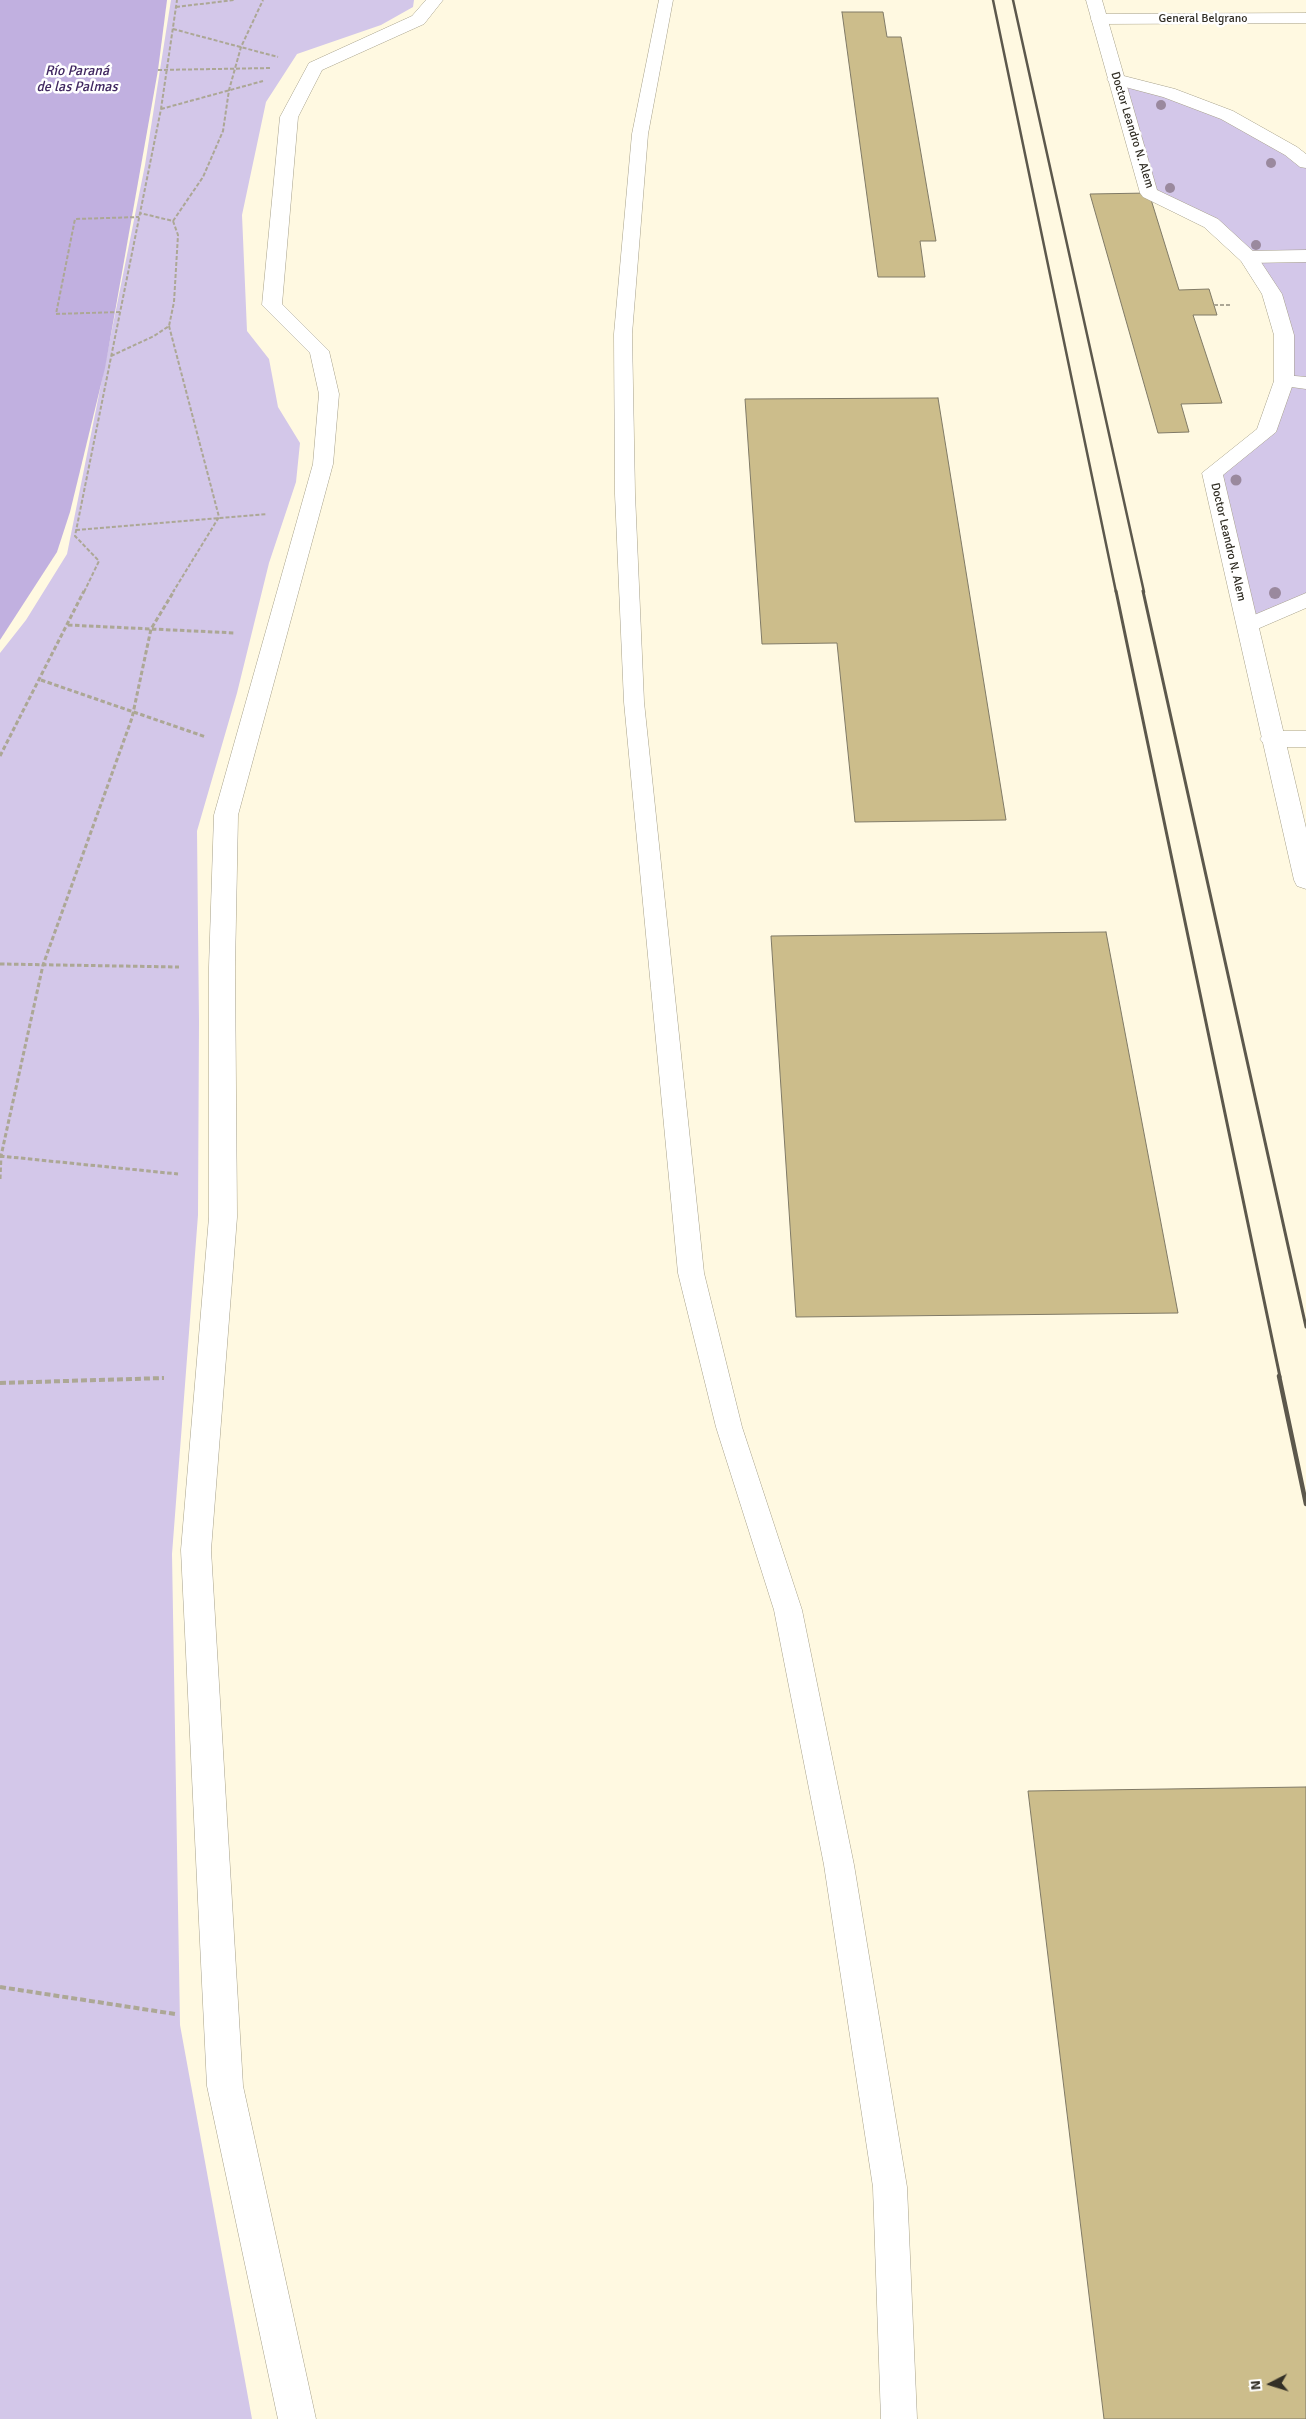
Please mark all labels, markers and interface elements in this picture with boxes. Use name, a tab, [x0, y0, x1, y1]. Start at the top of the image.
street label: General Belgrano	[1158, 12, 1248, 26]
water label: Río Paraná de las Palmas	[36, 63, 118, 95]
street label: Doctor Leandro N. Alem	[1107, 70, 1157, 190]
street label: Doctor Leandro N. Alem	[1207, 481, 1249, 603]
north arrow	[1246, 2359, 1296, 2409]
text: N	[1247, 2380, 1264, 2391]

